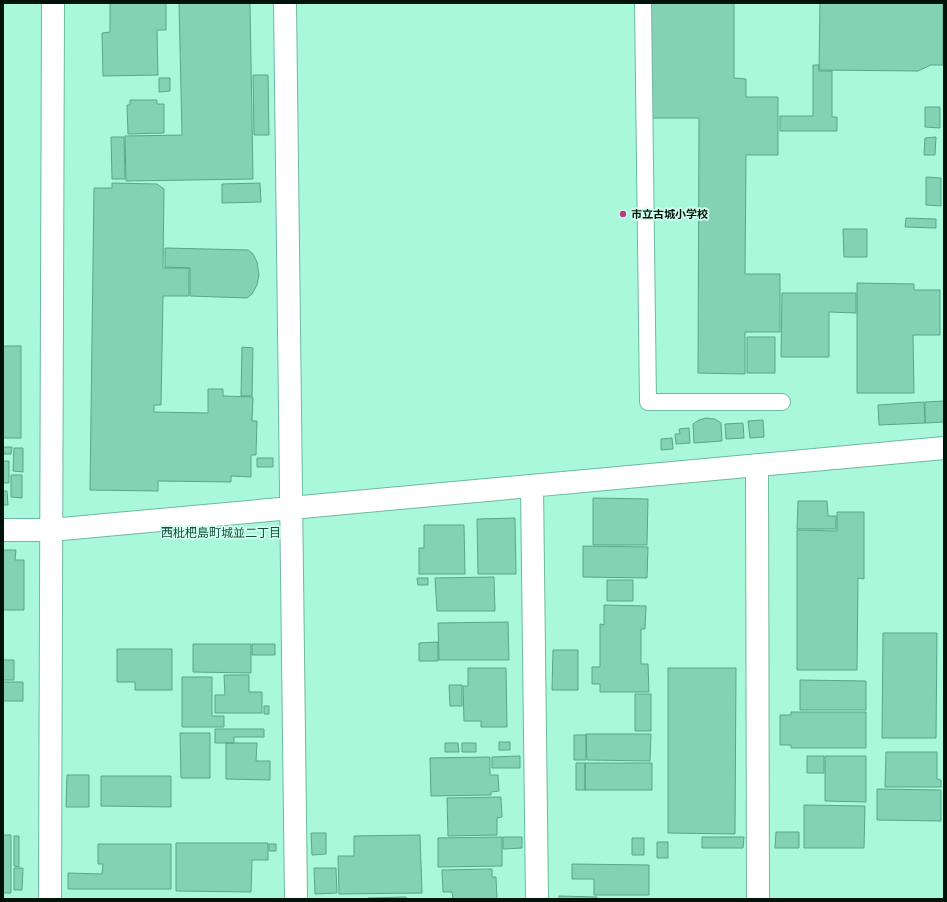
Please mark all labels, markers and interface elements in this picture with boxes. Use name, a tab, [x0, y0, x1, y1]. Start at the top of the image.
place label: 市立古城小学校	[631, 207, 708, 221]
marker: 市立古城小学校	[618, 209, 628, 219]
district label: 西枇杷島町城並二丁目	[161, 525, 281, 541]

